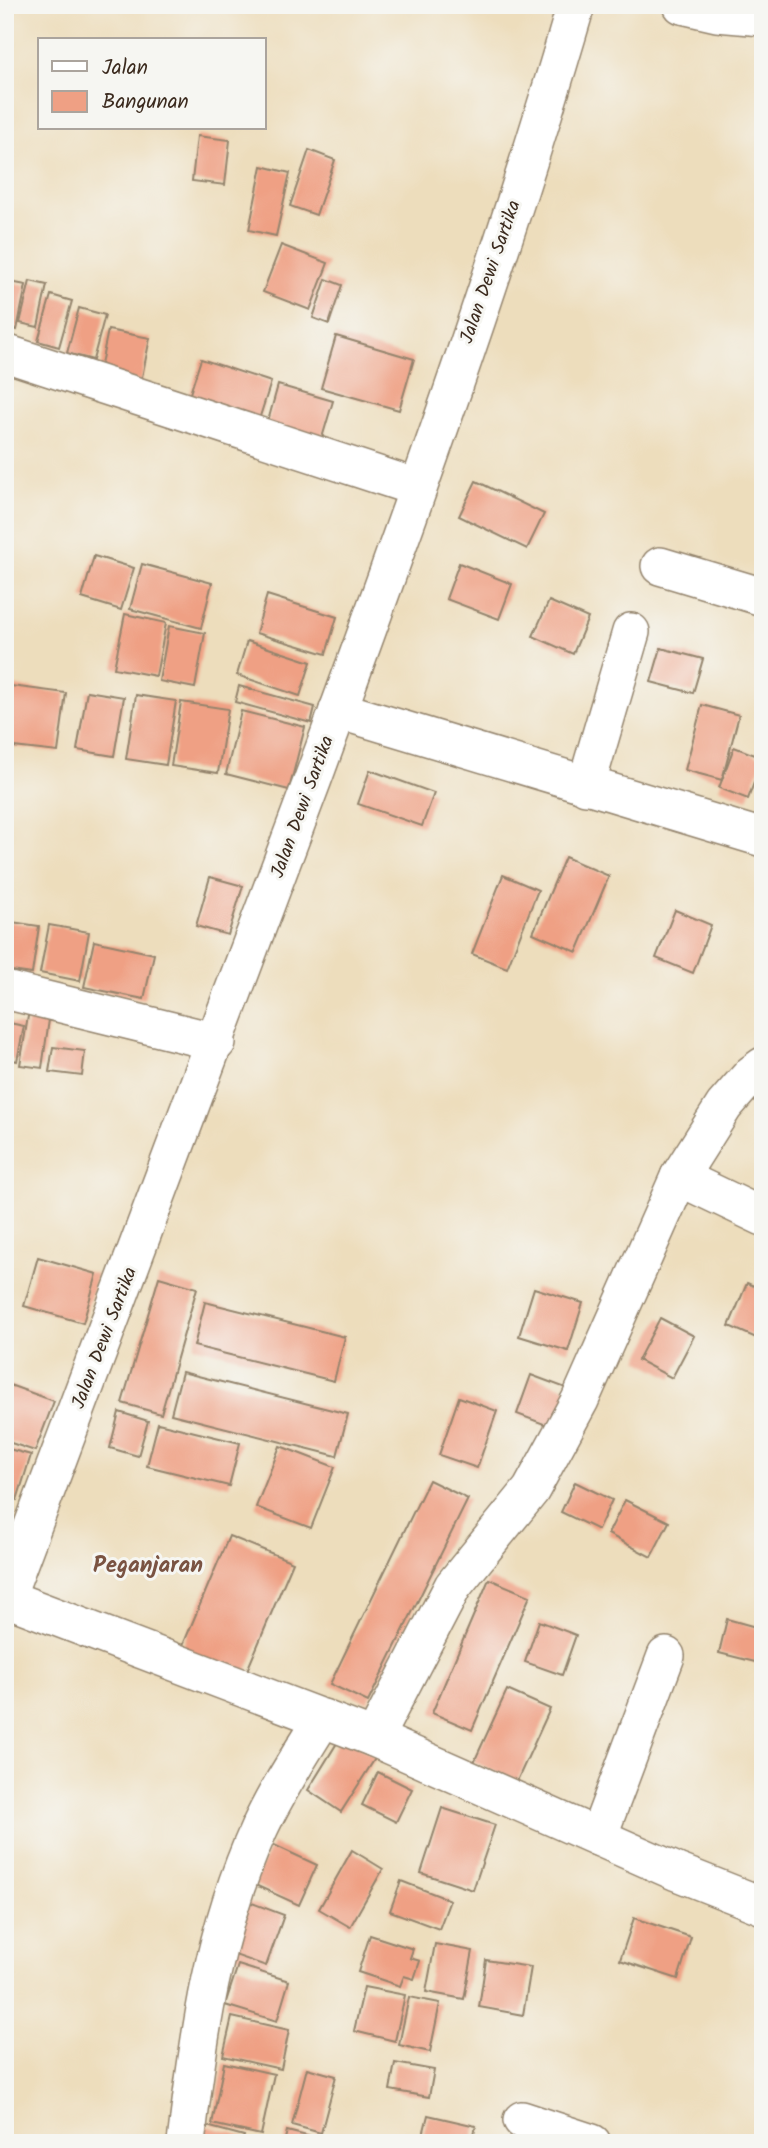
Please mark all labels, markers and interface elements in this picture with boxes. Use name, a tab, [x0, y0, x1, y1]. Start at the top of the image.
legend	[38, 38, 266, 130]
text: Jalan	[102, 52, 148, 85]
text: Bangunan	[102, 86, 189, 119]
street label: Jalan Dewi Sartika	[452, 196, 530, 348]
street label: Jalan Dewi Sartika	[263, 731, 343, 883]
street label: Jalan Dewi Sartika	[64, 1263, 146, 1413]
district label: Peganjaran	[93, 1548, 203, 1584]

